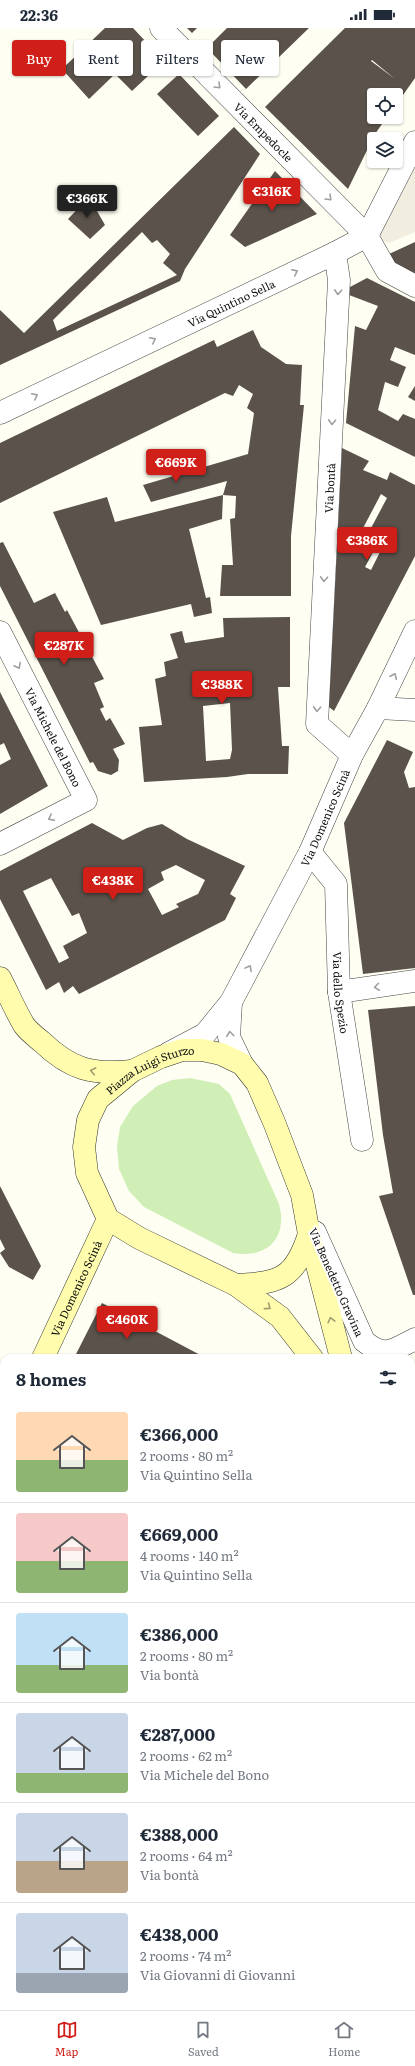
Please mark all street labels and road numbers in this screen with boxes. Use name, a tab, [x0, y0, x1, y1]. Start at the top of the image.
street label: Via Empedocle	[231, 99, 297, 165]
street label: Via Quintino Sella	[185, 275, 277, 330]
street label: Via bontà	[320, 463, 338, 513]
street label: Via Michele del Bono	[22, 685, 86, 789]
street label: Via Domenico Scinà	[296, 766, 353, 869]
street label: Via dello Spezio	[330, 951, 353, 1035]
street label: Piazza Luigi Sturzo	[102, 1042, 194, 1098]
street label: Via Benedetto Gravina	[306, 1225, 368, 1339]
street label: Via Domenico Scinà	[46, 1237, 105, 1339]

